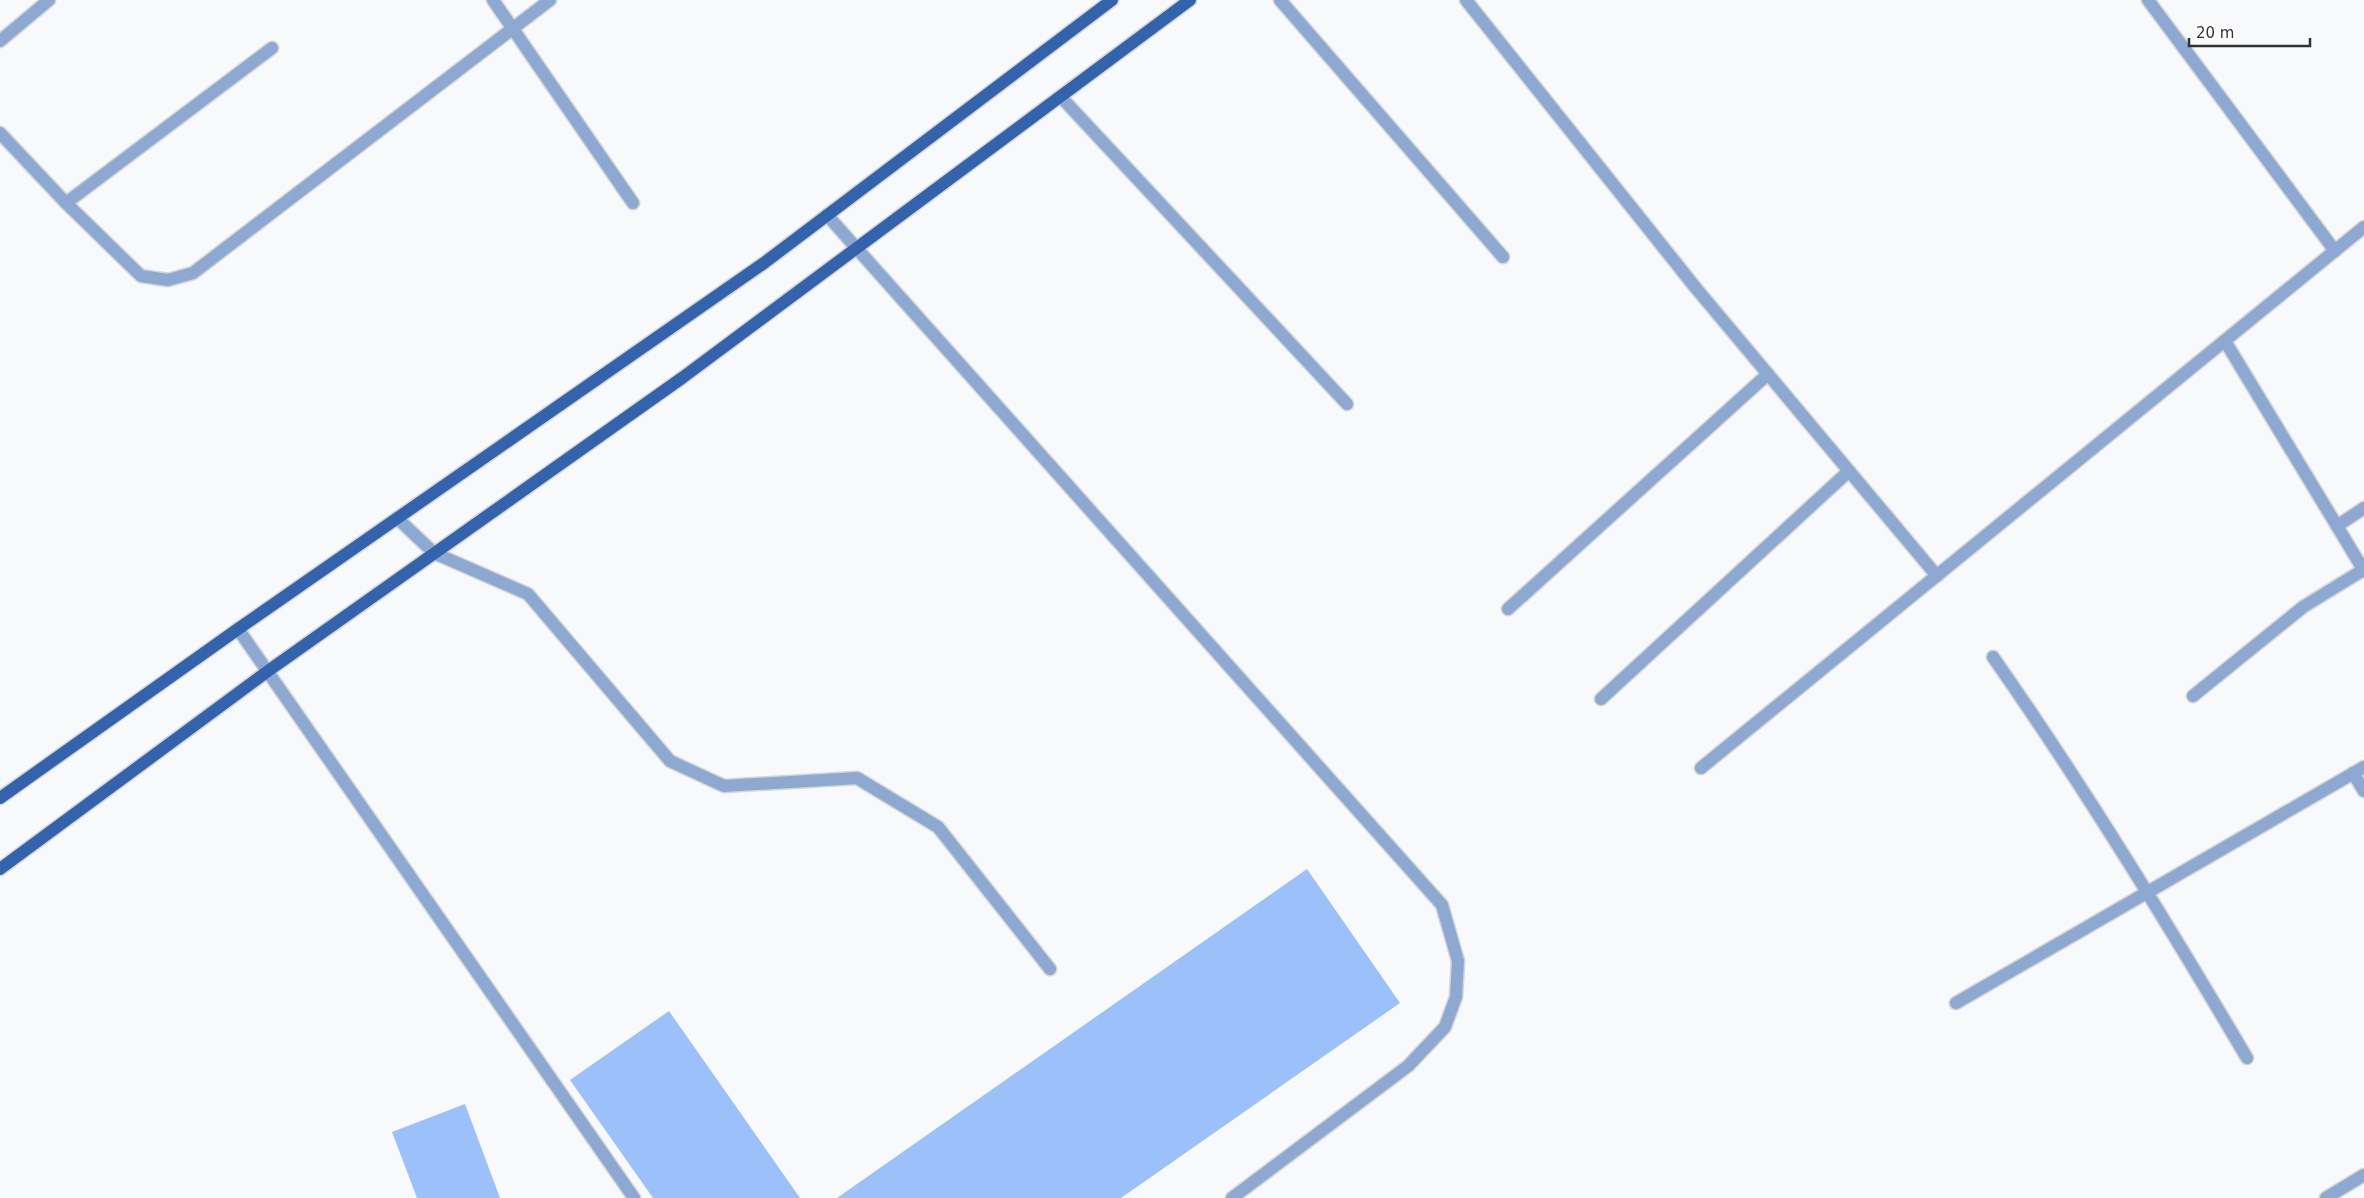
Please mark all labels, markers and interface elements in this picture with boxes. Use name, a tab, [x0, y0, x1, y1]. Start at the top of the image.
scale bar	[2189, 15, 2310, 47]
text: 20 m	[2196, 24, 2234, 42]

